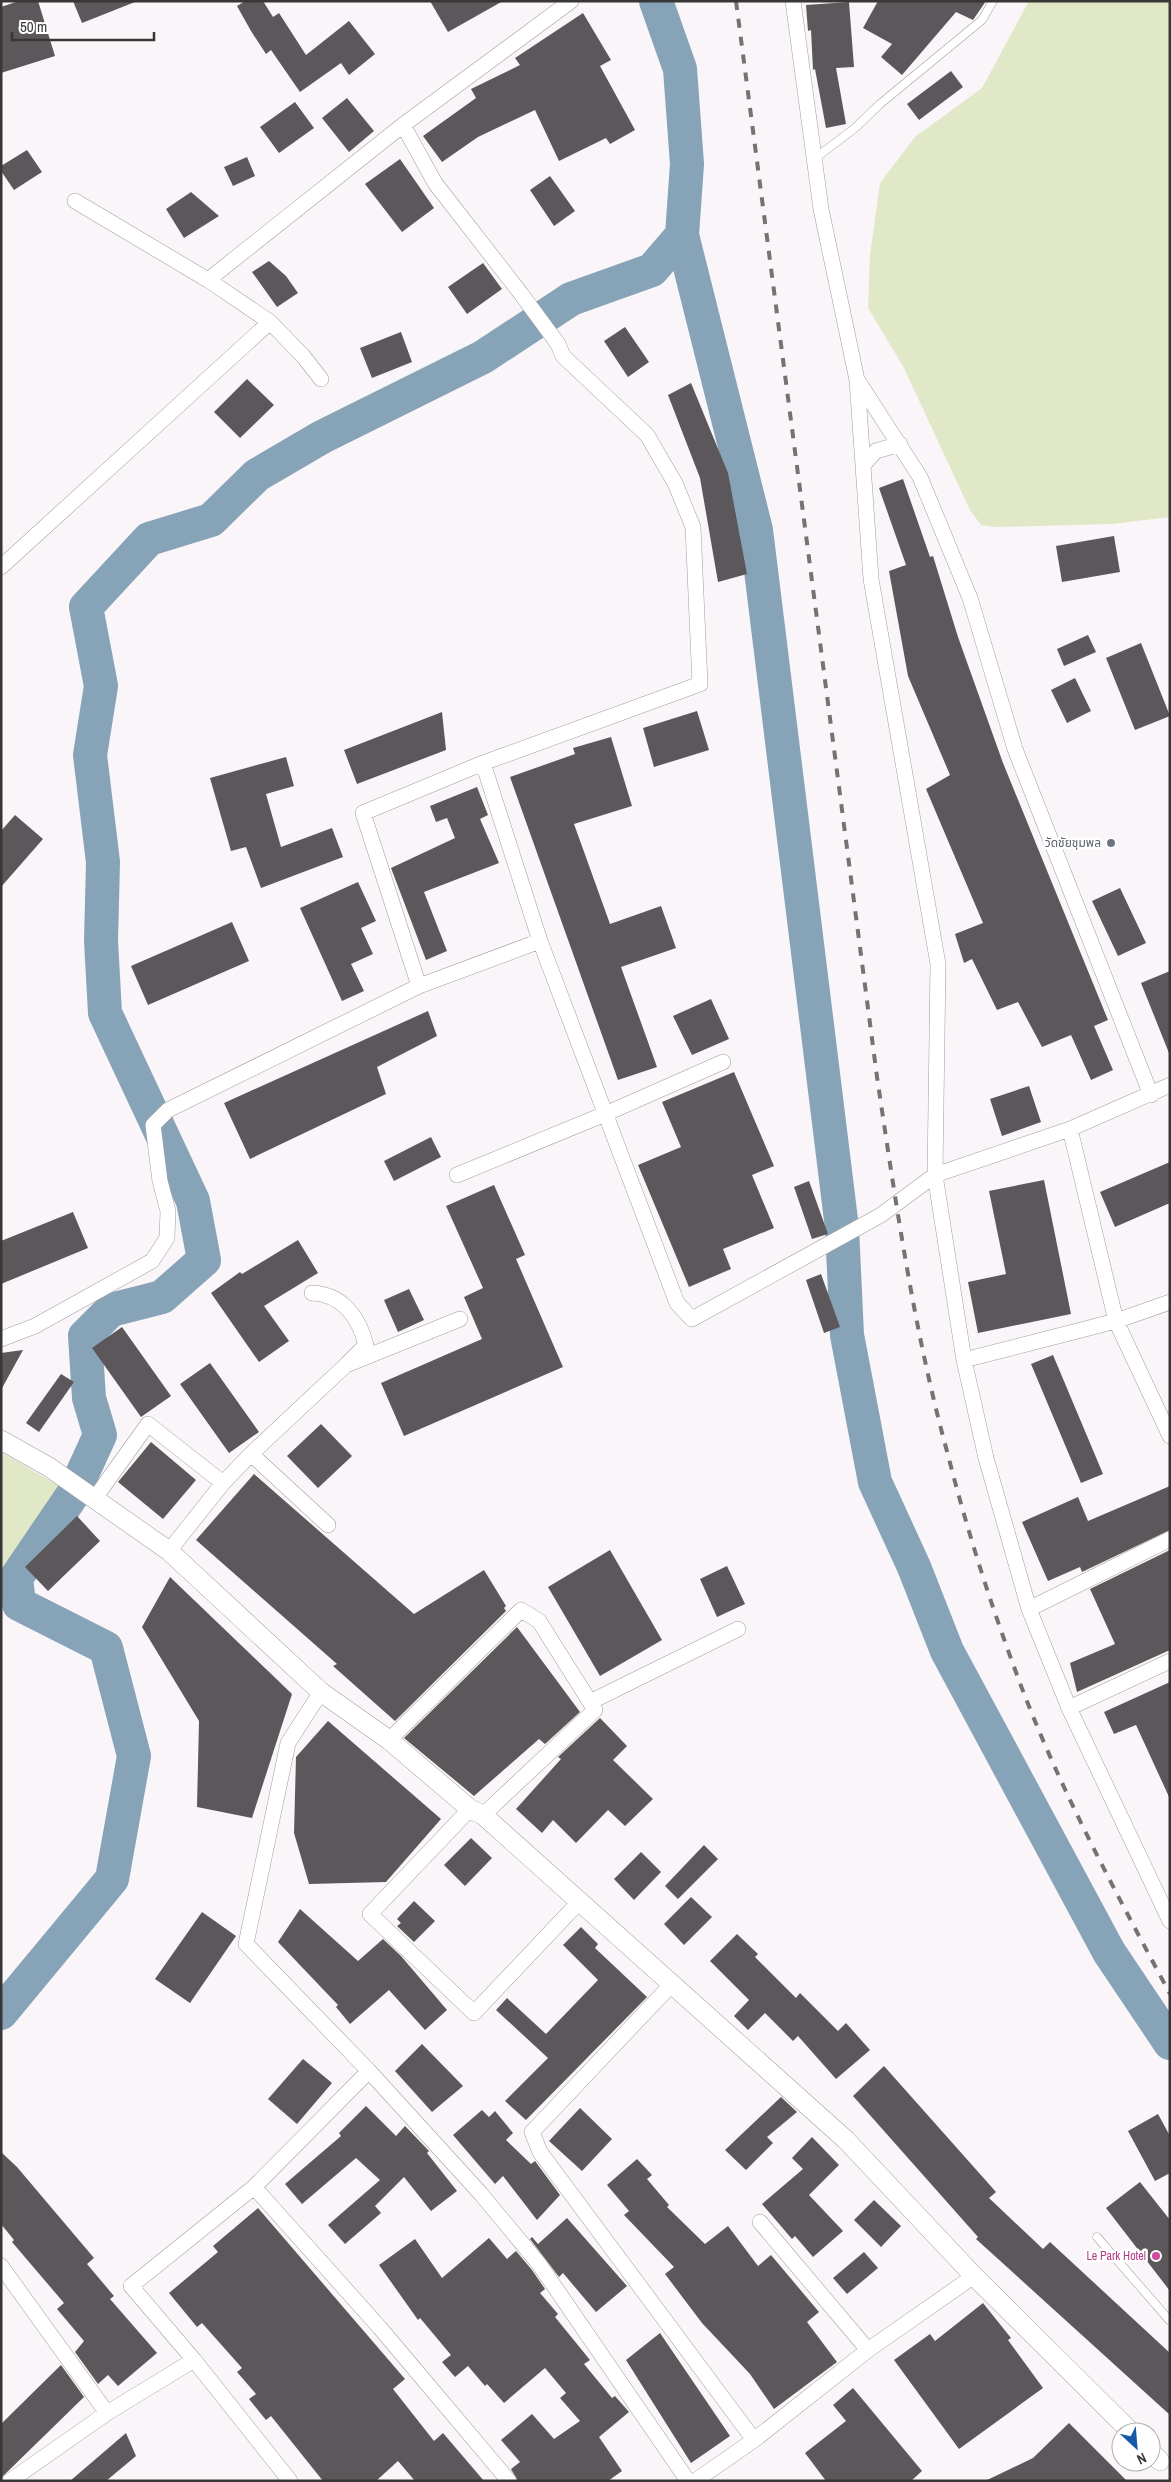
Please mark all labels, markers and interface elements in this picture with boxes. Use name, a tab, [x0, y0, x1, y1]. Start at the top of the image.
scale bar	[12, 10, 155, 42]
text: 50 m	[20, 16, 47, 37]
place label: วัดชัยชุมพล	[1045, 835, 1101, 851]
marker: วัดชัยชุมพล	[1105, 837, 1117, 849]
place label: Le Park Hotel	[1086, 2248, 1146, 2264]
marker: Le Park Hotel	[1150, 2250, 1162, 2262]
north arrow	[1111, 2422, 1161, 2472]
text: N	[1134, 2449, 1149, 2469]

